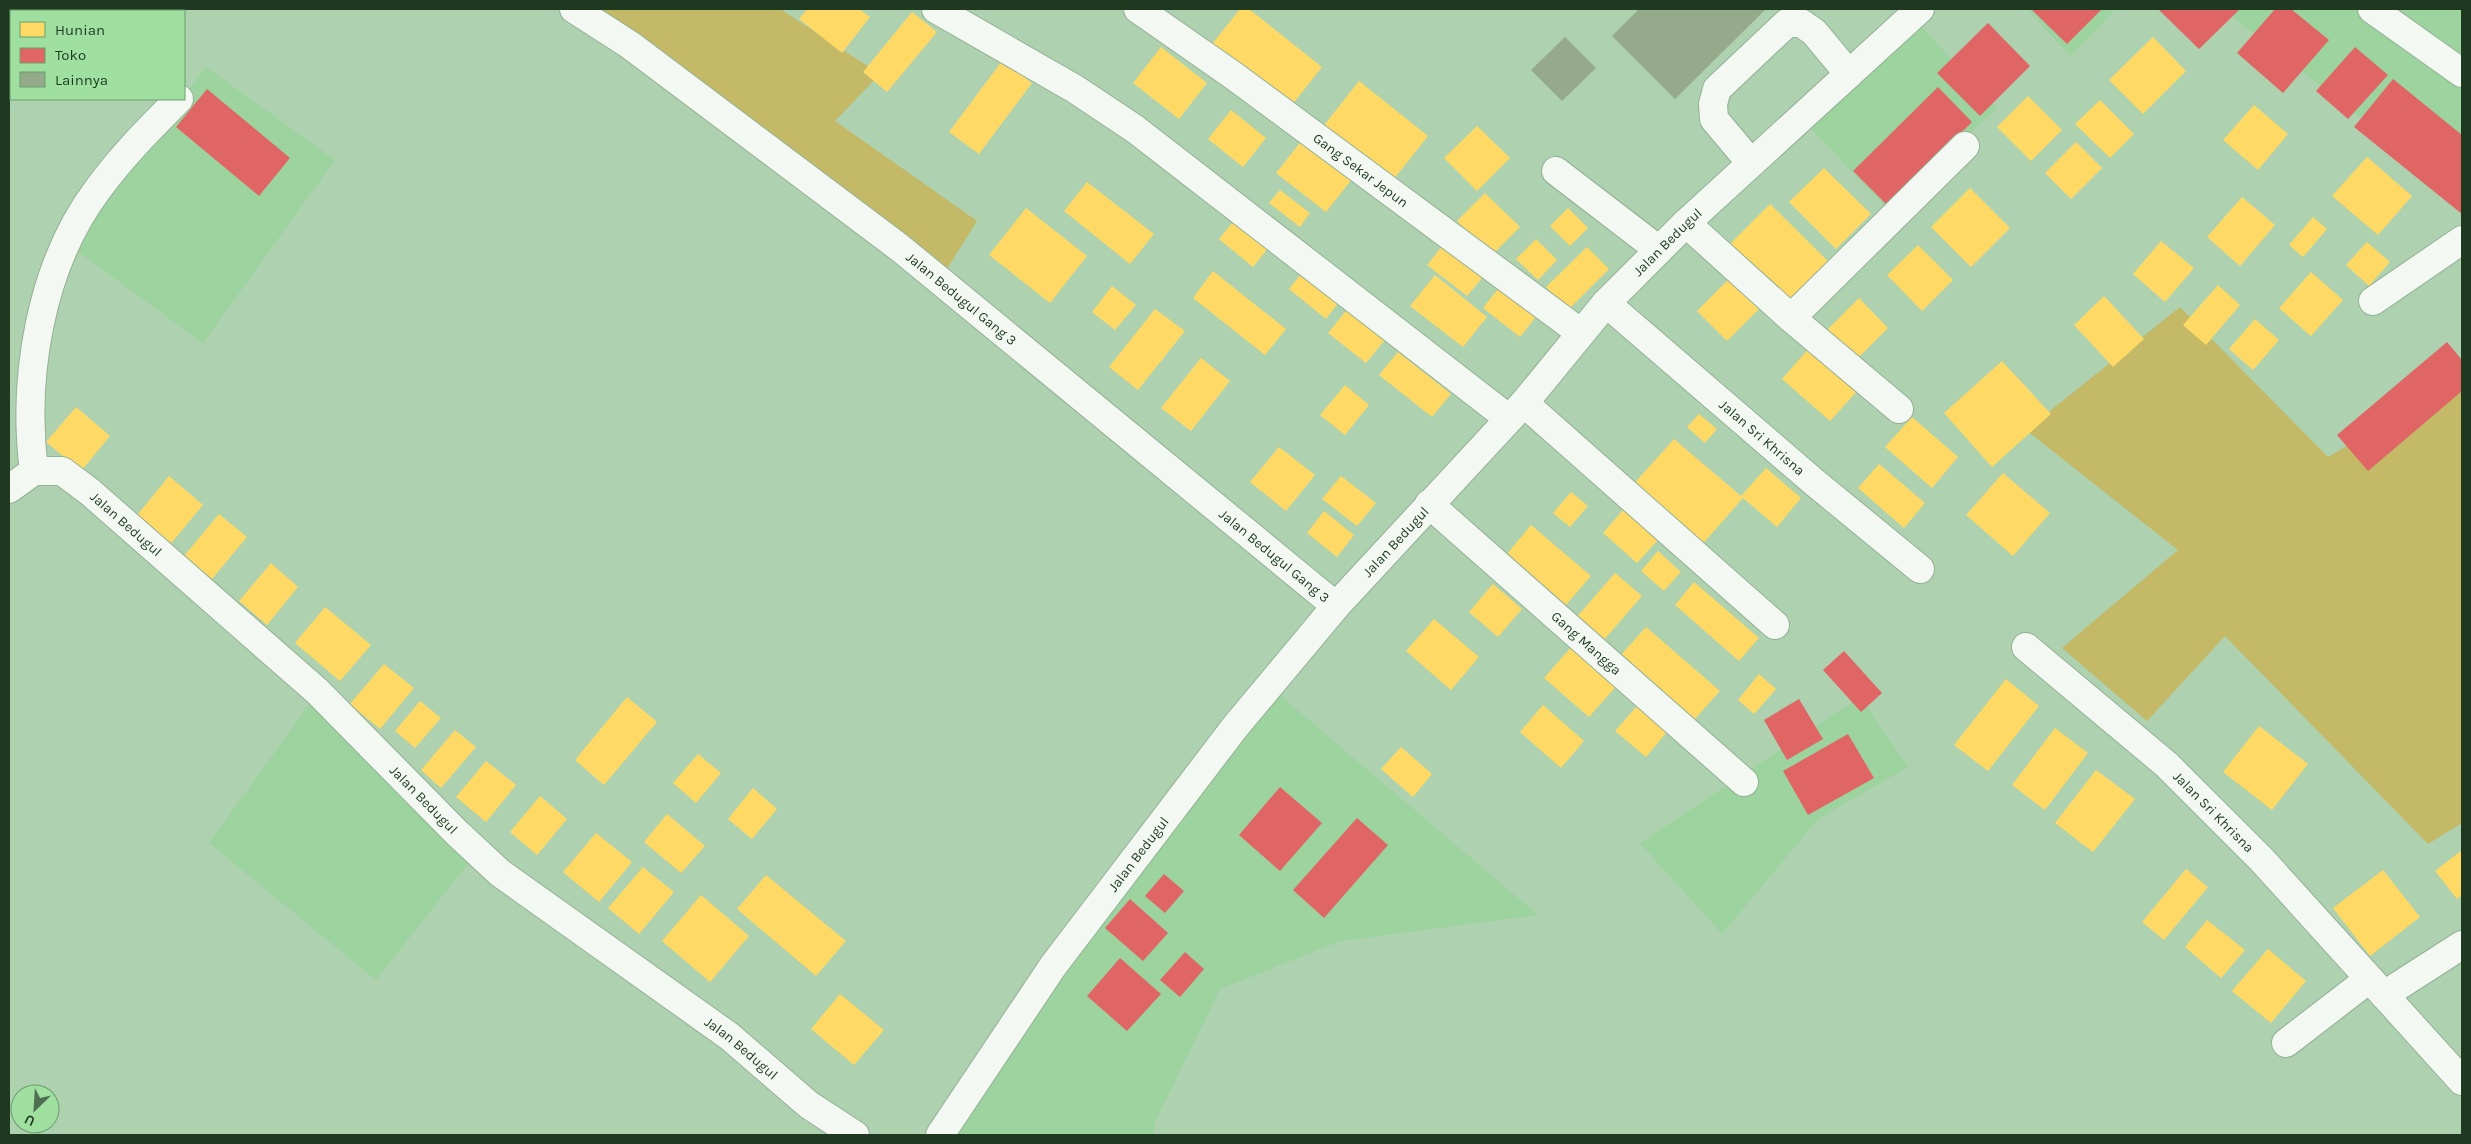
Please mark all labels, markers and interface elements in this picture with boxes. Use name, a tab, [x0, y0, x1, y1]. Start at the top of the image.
legend	[10, 10, 185, 100]
text: Hunian	[55, 21, 105, 39]
text: Toko	[55, 46, 86, 64]
text: Lainnya	[55, 71, 108, 89]
street label: Gang Sekar Jepun	[1310, 129, 1412, 211]
street label: Jalan Bedugul	[1630, 204, 1705, 279]
street label: Jalan Bedugul Gang 3	[903, 248, 1020, 349]
street label: Jalan Sri Khrisna	[1716, 396, 1808, 479]
street label: Jalan Bedugul	[87, 488, 166, 560]
street label: Jalan Bedugul	[1359, 503, 1432, 580]
street label: Jalan Bedugul Gang 3	[1216, 505, 1333, 606]
street label: Gang Mangga	[1548, 607, 1625, 678]
street label: Jalan Bedugul	[386, 762, 462, 837]
street label: Jalan Sri Khrisna	[2170, 768, 2258, 856]
street label: Jalan Bedugul	[1104, 813, 1172, 895]
street label: Jalan Bedugul	[701, 1013, 781, 1083]
north arrow	[10, 1084, 60, 1134]
text: U	[22, 1111, 38, 1130]

